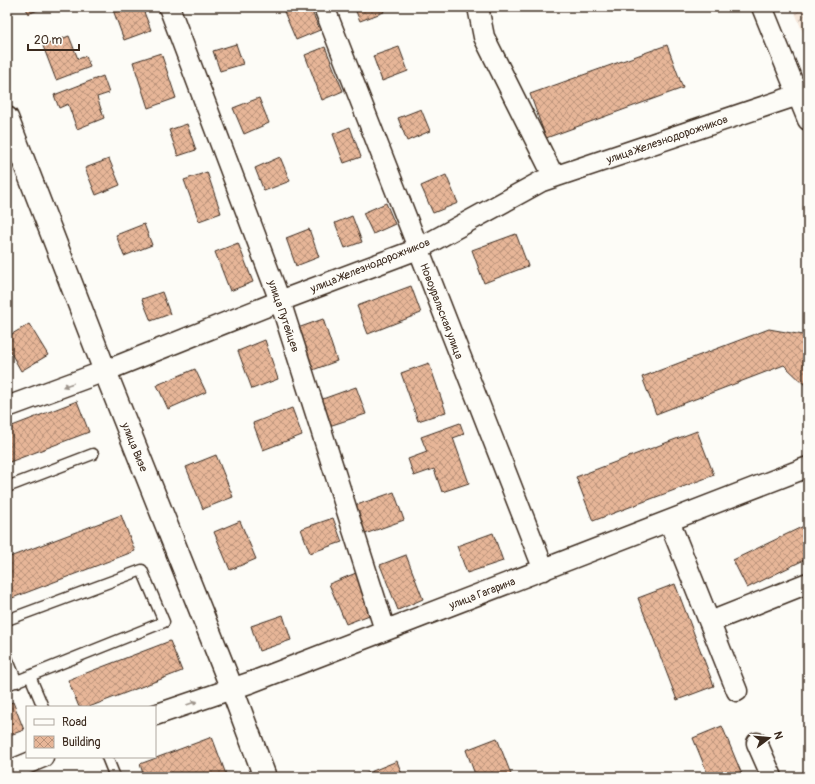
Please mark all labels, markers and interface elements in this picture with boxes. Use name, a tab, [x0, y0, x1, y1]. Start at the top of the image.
scale bar	[28, 26, 79, 52]
text: 20 m	[34, 33, 63, 48]
street label: улица Железнодорожников	[604, 113, 730, 167]
street label: улица Железнодорожников	[308, 236, 432, 296]
street label: Новоуральская улица	[417, 262, 466, 361]
street label: улица Путейцев	[265, 278, 302, 354]
one-way arrow	[62, 382, 74, 388]
street label: улица Визе	[118, 420, 150, 474]
street label: улица Гагарина	[446, 575, 517, 612]
one-way arrow	[186, 699, 198, 705]
legend	[26, 706, 156, 758]
text: Road	[62, 715, 87, 730]
north arrow	[749, 718, 789, 758]
text: N	[771, 730, 786, 741]
text: Building	[62, 735, 101, 750]

